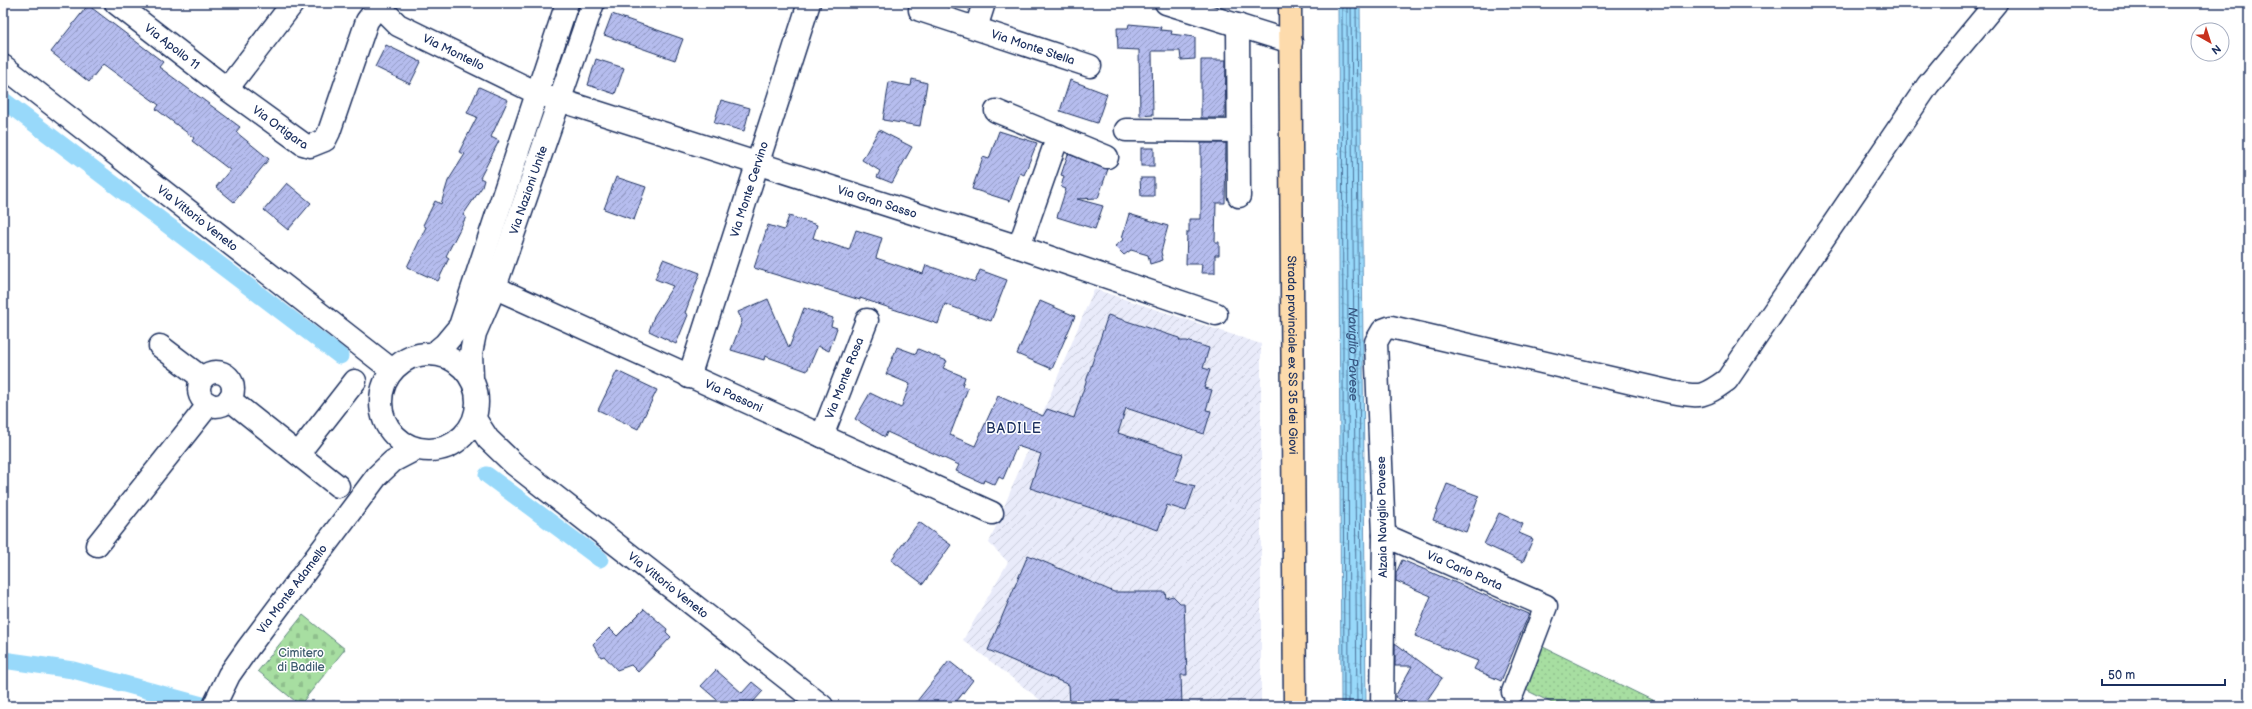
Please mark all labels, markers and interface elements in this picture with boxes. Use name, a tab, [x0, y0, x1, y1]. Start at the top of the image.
street label: Via Apollo 11	[141, 21, 203, 73]
north arrow	[2190, 22, 2230, 62]
street label: Via Monte Stella	[989, 27, 1077, 69]
street label: Via Montello	[420, 31, 487, 74]
text: N	[2209, 42, 2223, 57]
street label: Via Ortigara	[249, 103, 309, 153]
street label: Via Monte Cervino	[727, 139, 772, 240]
street label: Via Nazioni Unite	[507, 144, 551, 237]
street label: Via Vittorio Veneto	[154, 182, 241, 255]
street label: Via Gran Sasso	[835, 182, 919, 222]
street label: Strada provinciale ex SS 35 dei Giovi	[1284, 255, 1300, 455]
water label: Naviglio Pavese	[1345, 307, 1361, 401]
street label: Via Monte Rosa	[822, 335, 868, 421]
street label: Via Passoni	[702, 377, 765, 416]
district label: BADILE	[986, 420, 1042, 437]
street label: Alzaia Naviglio Pavese	[1374, 456, 1391, 578]
street label: Via Monte Adamello	[254, 542, 331, 637]
street label: Via Carlo Porta	[1424, 548, 1505, 594]
street label: Via Vittorio Veneto	[624, 549, 711, 622]
park label: Cimitero di Badile	[277, 646, 325, 675]
scale bar	[2102, 661, 2225, 687]
text: 50 m	[2108, 668, 2135, 683]

